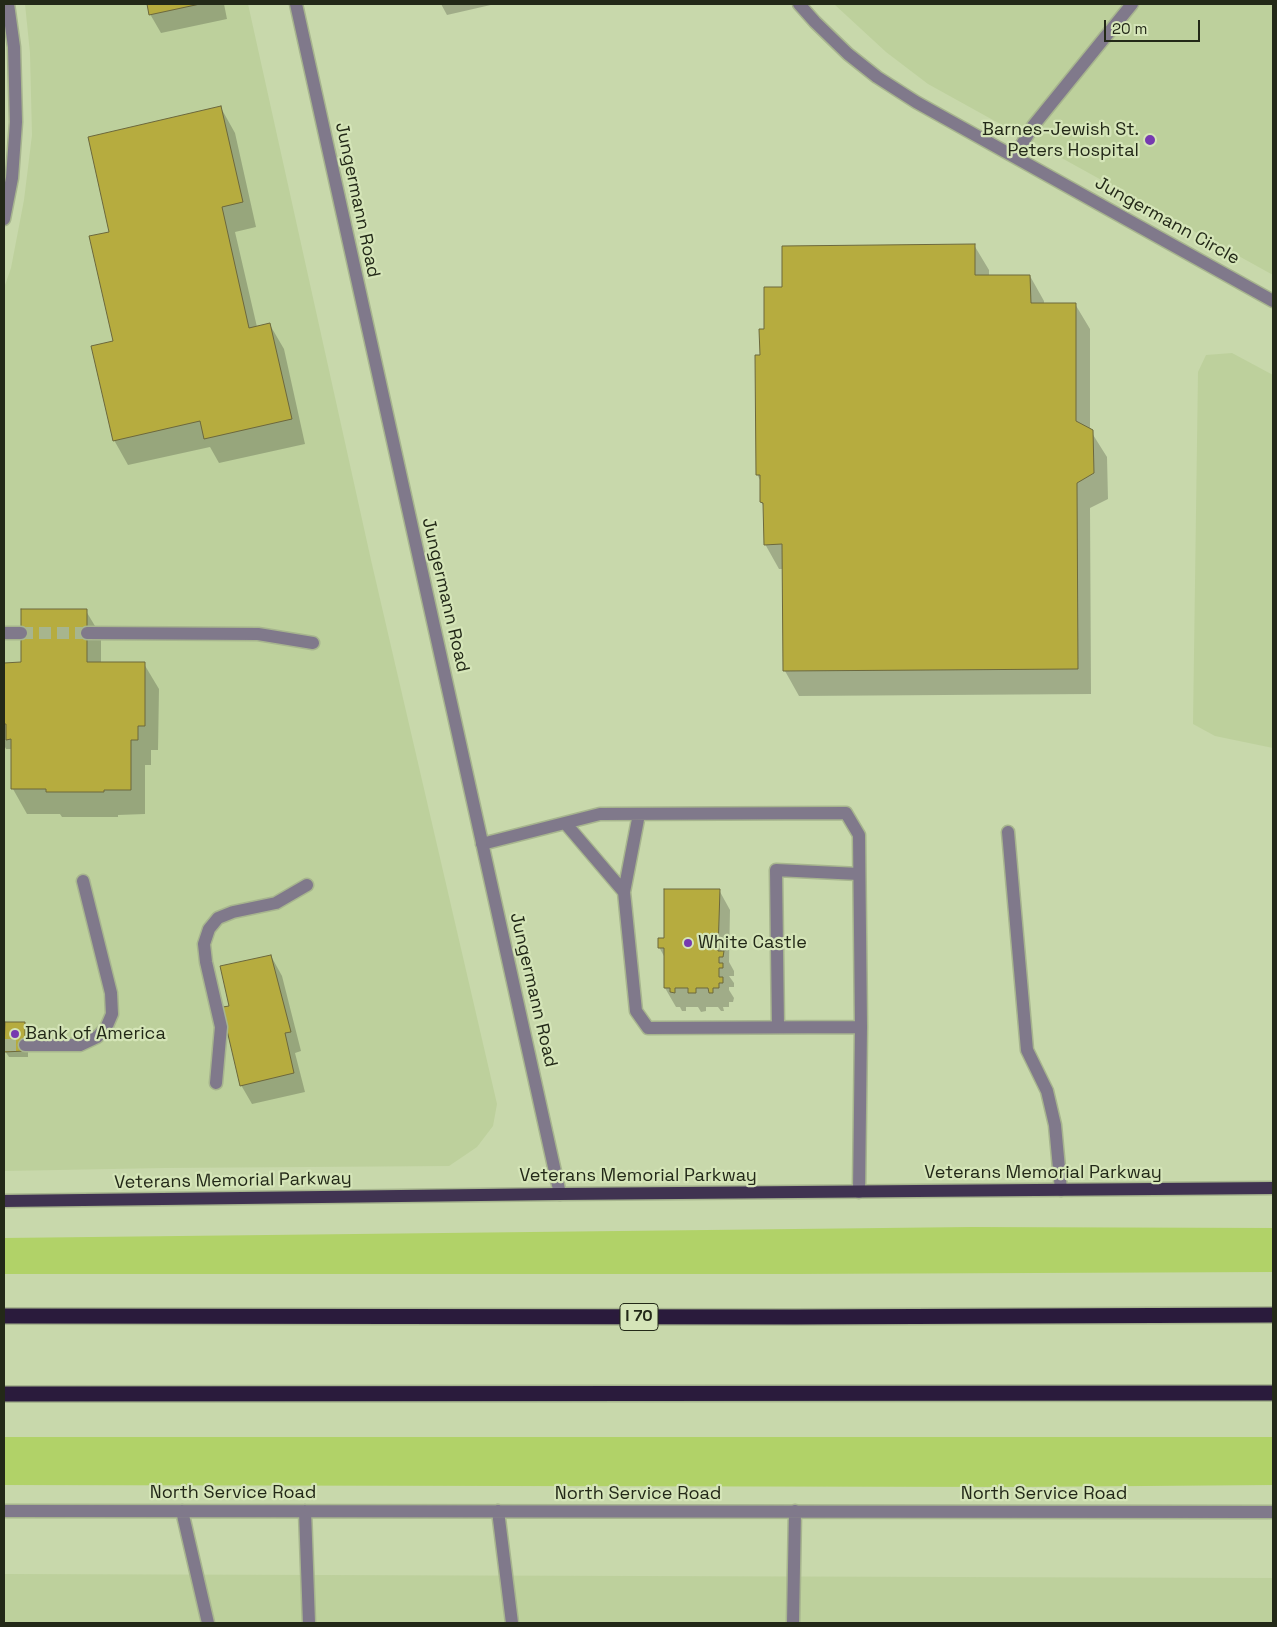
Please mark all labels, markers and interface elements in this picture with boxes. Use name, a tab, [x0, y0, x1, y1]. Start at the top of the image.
scale bar	[1107, 10, 1203, 42]
text: 20 m	[1112, 19, 1147, 38]
place label: Barnes-Jewish St. Peters Hospital	[982, 119, 1139, 162]
street label: Jungermann Road	[330, 120, 384, 280]
marker: Barnes-Jewish St. Peters Hospital	[1143, 133, 1157, 147]
street label: Jungermann Circle	[1091, 172, 1243, 270]
street label: Jungermann Road	[417, 516, 473, 674]
street label: Jungermann Road	[505, 911, 561, 1069]
place label: White Castle	[698, 932, 807, 954]
marker: White Castle	[682, 937, 694, 949]
place label: Bank of America	[25, 1023, 166, 1045]
marker: Bank of America	[9, 1028, 21, 1040]
street label: Veterans Memorial Parkway	[924, 1162, 1162, 1184]
street label: Veterans Memorial Parkway	[519, 1165, 757, 1187]
street label: Veterans Memorial Parkway	[114, 1168, 352, 1194]
road number: I 70	[620, 1304, 658, 1330]
street label: North Service Road	[150, 1482, 316, 1504]
street label: North Service Road	[555, 1483, 721, 1505]
street label: North Service Road	[961, 1483, 1127, 1505]

